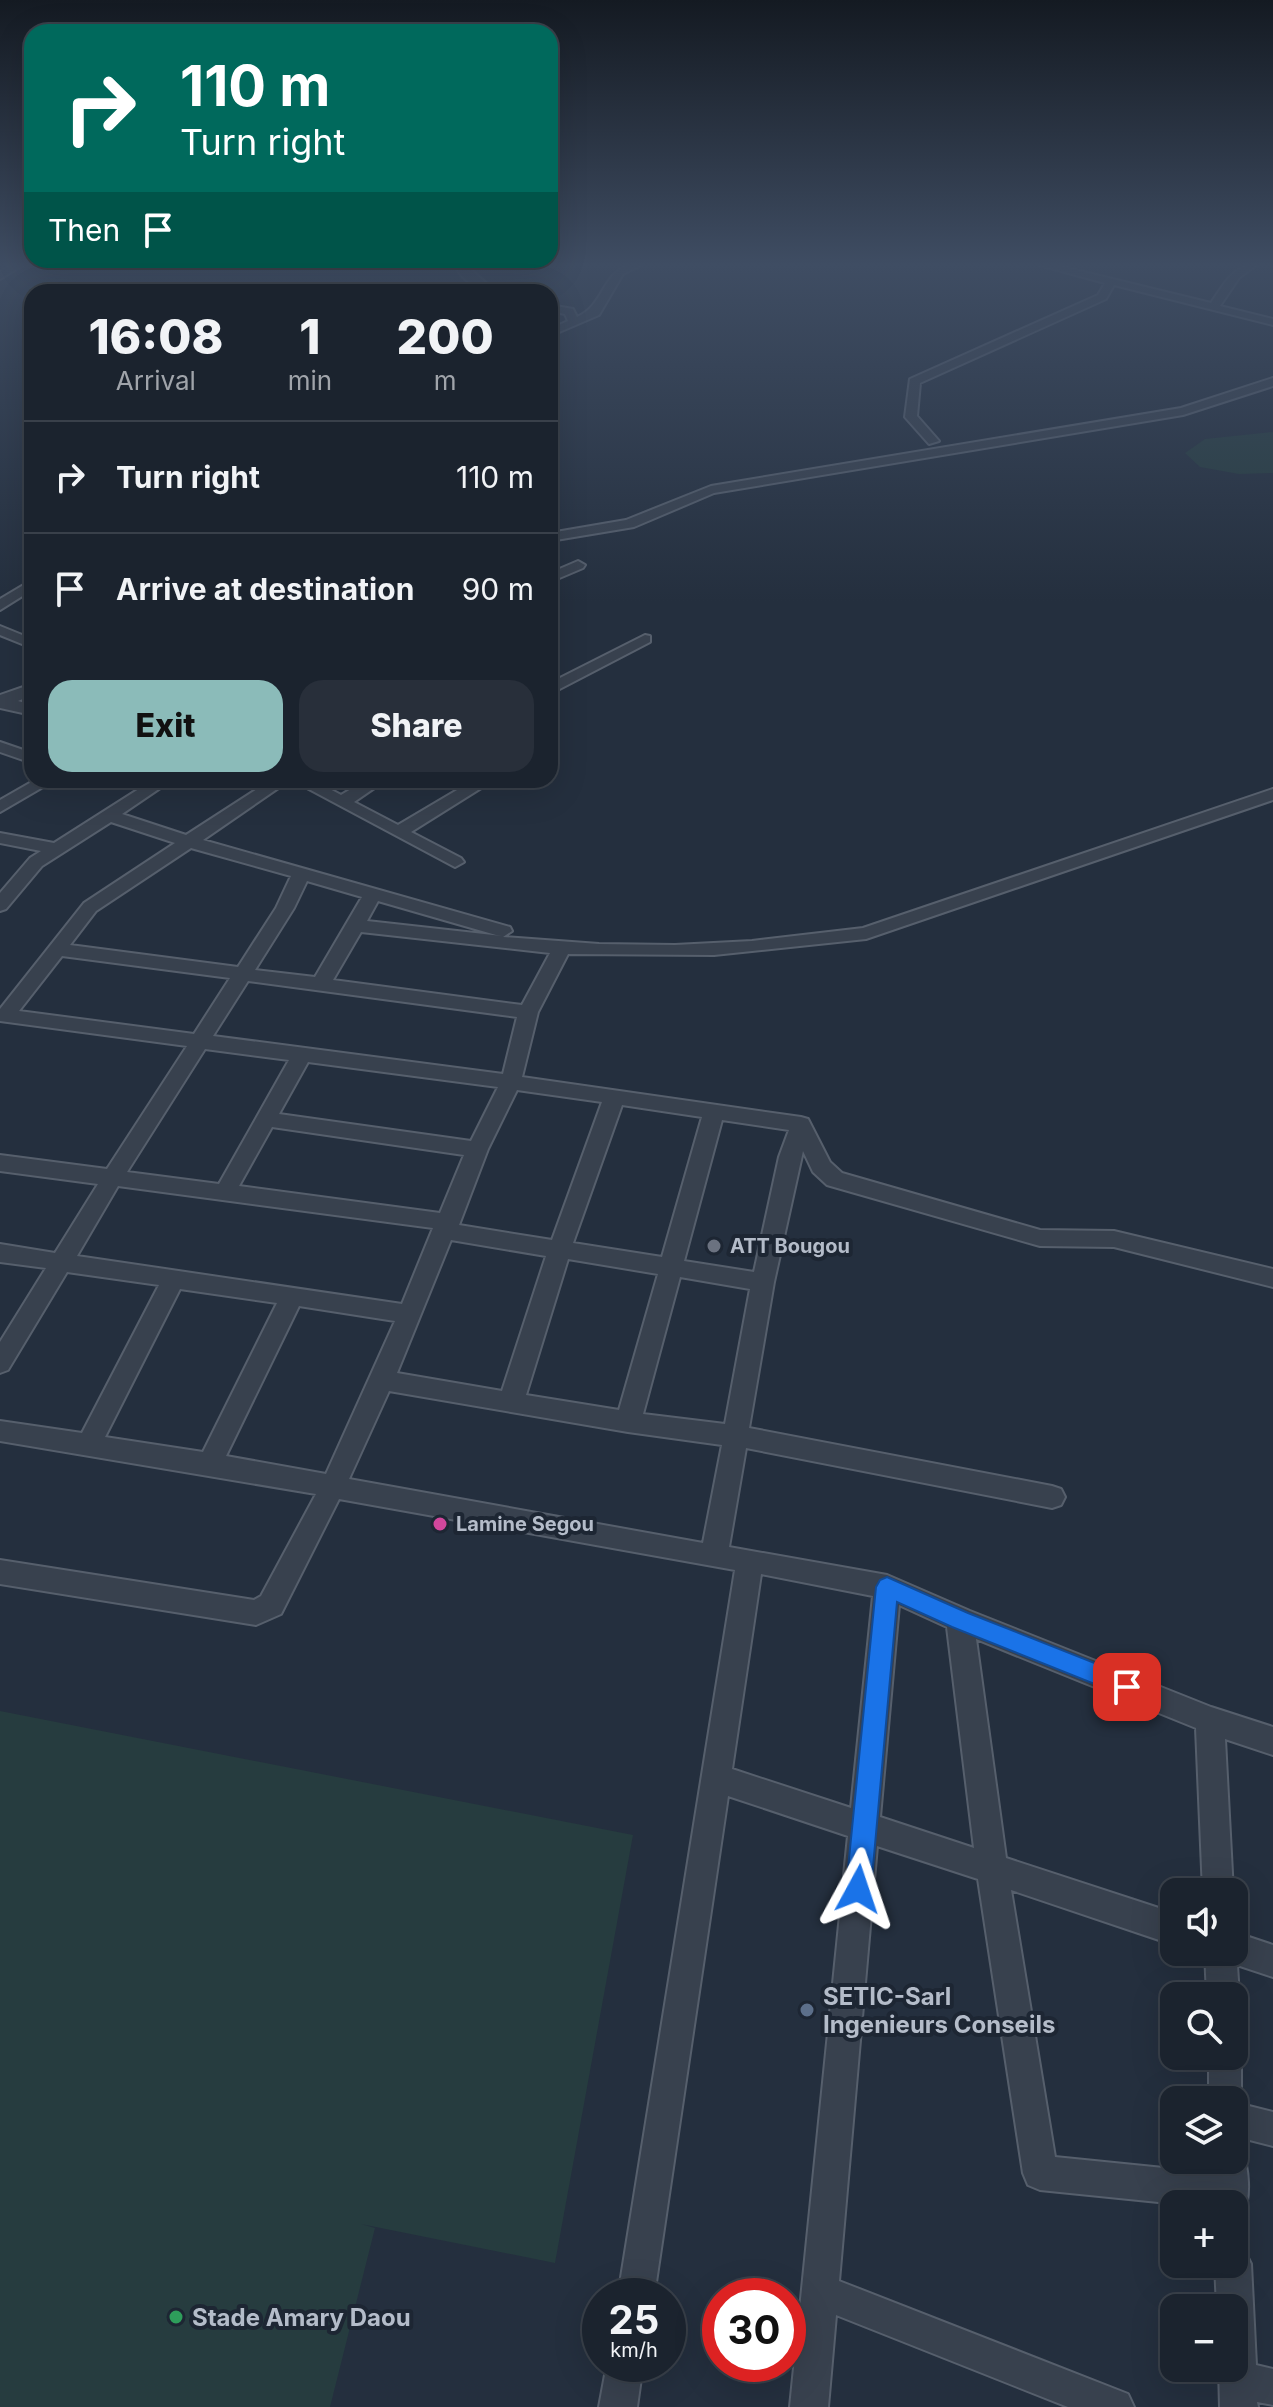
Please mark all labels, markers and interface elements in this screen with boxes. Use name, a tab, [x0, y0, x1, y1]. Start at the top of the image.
text: 110 m	[180, 52, 330, 120]
icon: right	[48, 56, 152, 160]
text: Turn right	[180, 120, 345, 164]
icon: arrive	[136, 208, 180, 252]
text: Then	[48, 212, 120, 248]
text: 16:08	[88, 307, 223, 366]
text: 1	[299, 307, 321, 366]
text: 200	[397, 307, 494, 366]
text: Arrival	[116, 365, 196, 396]
text: min	[288, 365, 332, 396]
text: m	[434, 365, 456, 396]
icon: right	[48, 455, 92, 499]
text: Turn right	[116, 459, 260, 495]
text: 110 m	[456, 459, 534, 495]
icon: arrive	[48, 567, 92, 611]
text: Arrive at destination	[116, 571, 414, 607]
text: 90 m	[462, 571, 534, 607]
button: Exit	[48, 680, 283, 772]
button: Share	[299, 680, 534, 772]
place label: ATT Bougou	[730, 1234, 850, 1258]
marker: ATT Bougou	[705, 1237, 723, 1255]
place label: Lamine Segou	[456, 1512, 594, 1536]
marker: Lamine Segou	[431, 1515, 449, 1533]
pin	[1093, 1653, 1161, 1721]
icon: arrive	[1105, 1665, 1149, 1709]
position arrow	[816, 1847, 900, 1931]
map controls	[1160, 1878, 1248, 2382]
button: sound	[1160, 1878, 1248, 1966]
place label: SETIC-Sarl Ingenieurs Conseils	[823, 1982, 1055, 2039]
button: search	[1160, 1982, 1248, 2070]
marker: SETIC-Sarl Ingenieurs Conseils	[798, 2001, 816, 2019]
button: layers	[1160, 2086, 1248, 2174]
button: +	[1160, 2190, 1248, 2278]
speed limit sign: 30	[702, 2278, 806, 2382]
button: −	[1160, 2294, 1248, 2382]
text: 25	[609, 2295, 659, 2344]
place label: Stade Amary Daou	[192, 2303, 411, 2332]
marker: Stade Amary Daou	[167, 2308, 185, 2326]
text: km/h	[610, 2338, 658, 2362]

